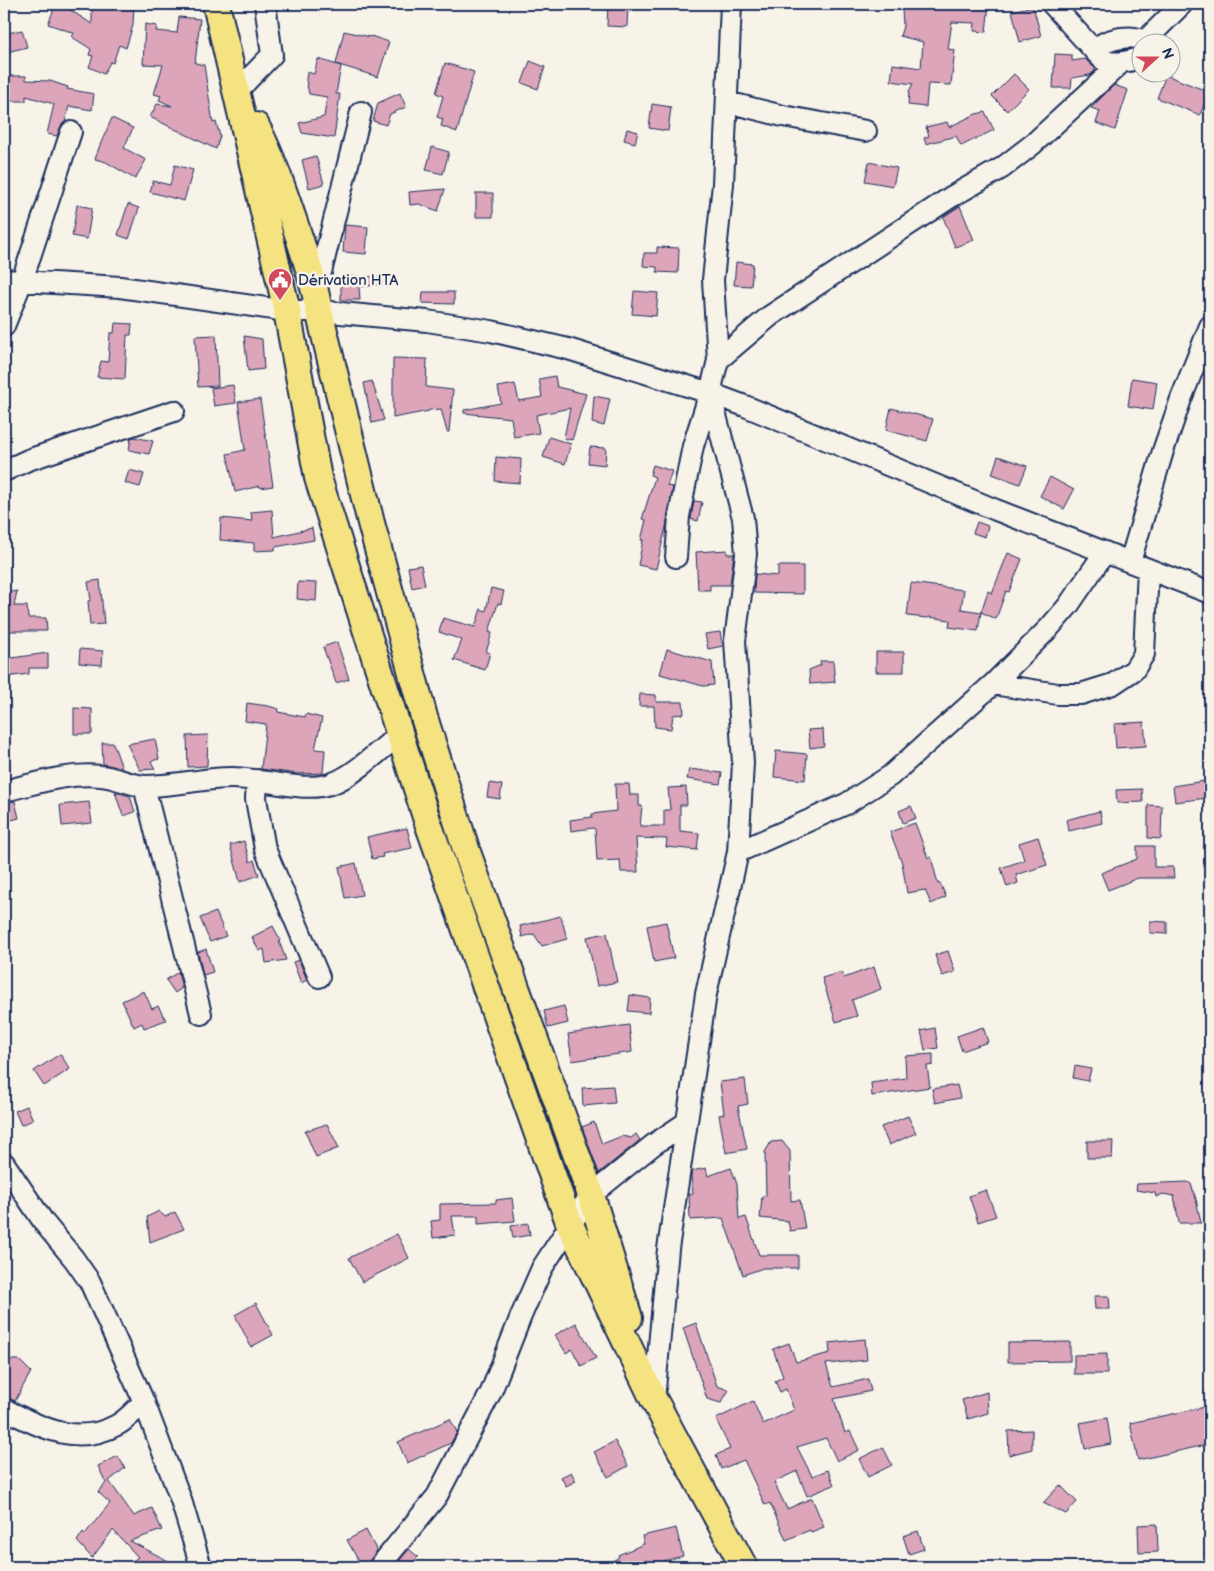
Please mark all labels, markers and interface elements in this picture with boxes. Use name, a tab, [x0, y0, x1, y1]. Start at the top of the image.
north arrow	[1132, 32, 1182, 82]
text: N	[1158, 46, 1177, 61]
public building icon: Dérivation HTA	[267, 267, 293, 301]
place label: Dérivation HTA	[298, 271, 399, 290]

